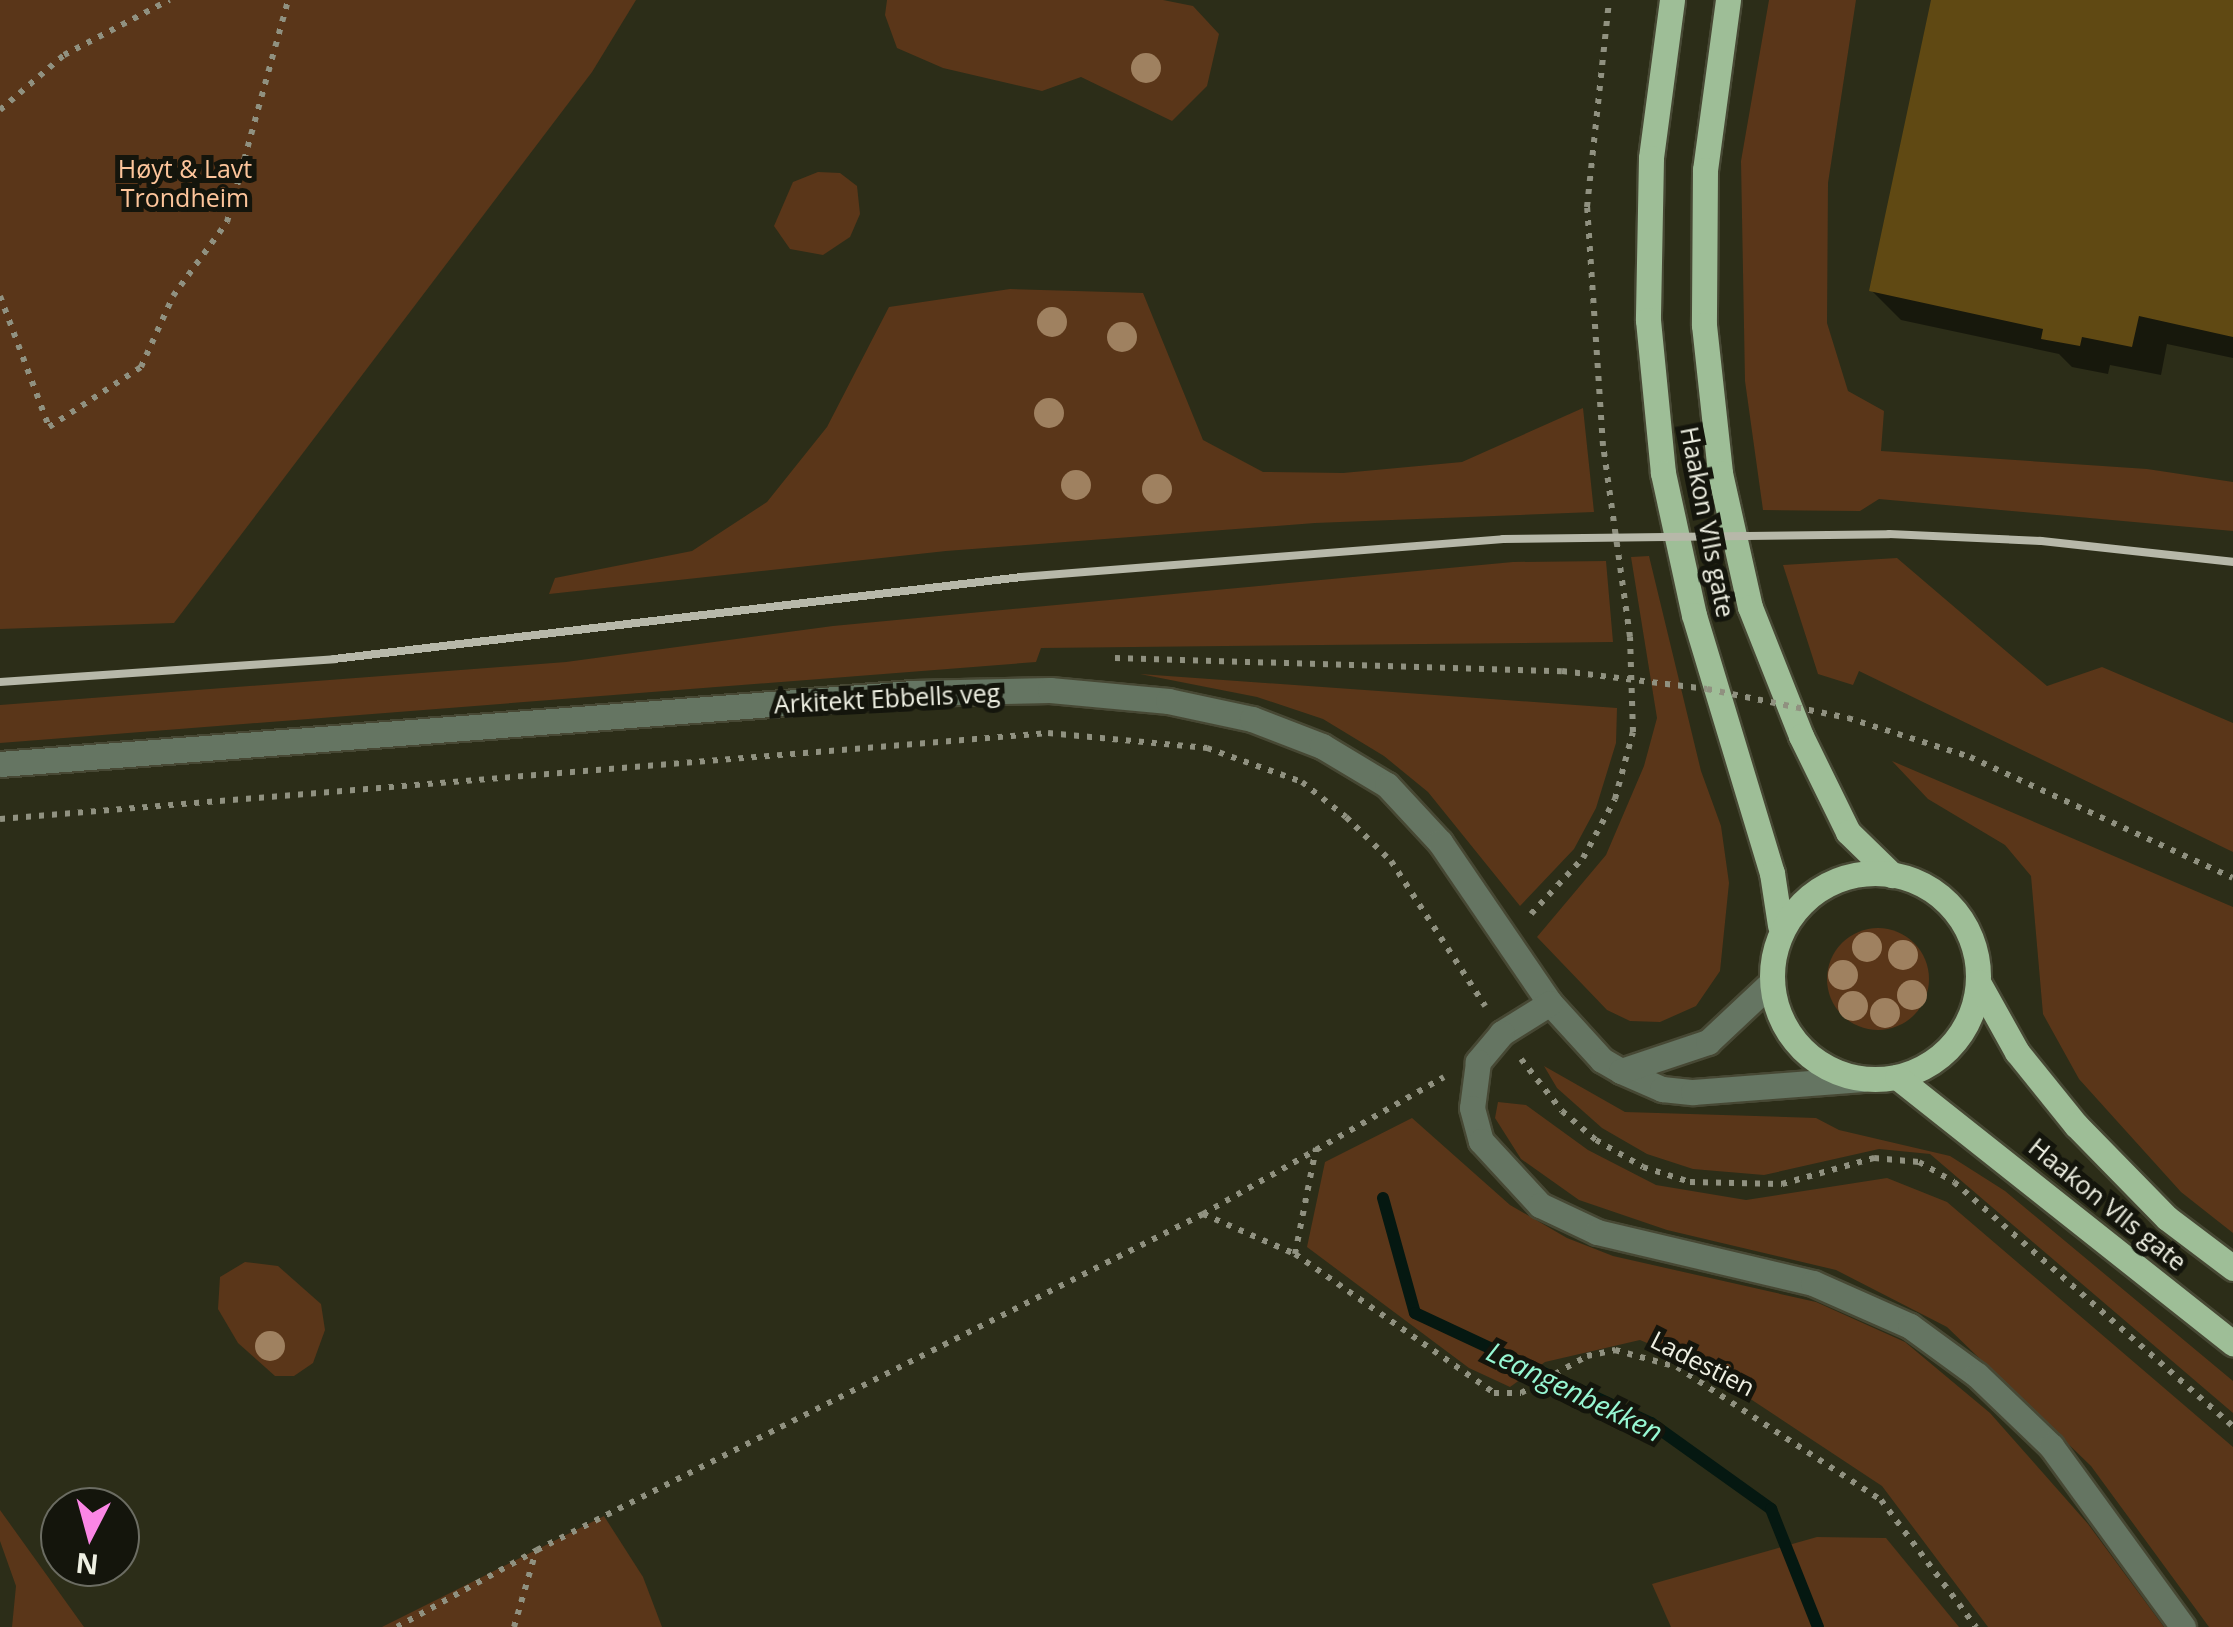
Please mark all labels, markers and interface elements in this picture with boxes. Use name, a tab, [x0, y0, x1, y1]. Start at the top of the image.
park label: Høyt & Lavt Trondheim	[118, 154, 252, 213]
street label: Haakon VIIs gate	[1675, 424, 1741, 620]
street label: Arkitekt Ebbells veg	[773, 677, 1001, 719]
street label: Haakon VIIs gate	[2023, 1131, 2193, 1277]
street label: Ladestien	[1646, 1324, 1760, 1402]
water label: Leangenbekken	[1482, 1334, 1668, 1448]
north arrow	[40, 1487, 140, 1587]
text: N	[74, 1545, 100, 1585]

